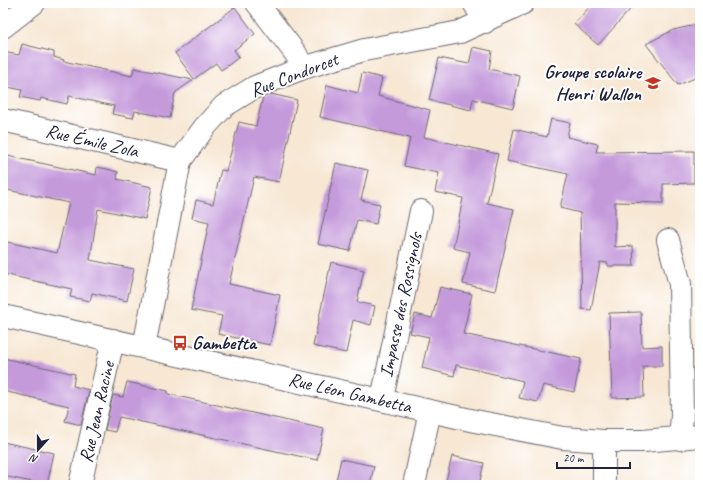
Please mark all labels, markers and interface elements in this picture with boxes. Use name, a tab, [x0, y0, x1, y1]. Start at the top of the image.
street label: Rue Condorcet	[247, 47, 343, 103]
place label: Groupe scolaire Henri Wallon	[544, 60, 643, 106]
school or university icon: Groupe scolaire Henri Wallon	[644, 74, 662, 92]
street label: Rue Émile Zola	[43, 119, 142, 164]
street label: Impasse des Rossignols	[374, 229, 428, 379]
place label: Gambetta	[192, 331, 258, 355]
bus stop icon: Gambetta	[171, 334, 189, 352]
street label: Rue Jean Racine	[74, 357, 121, 465]
street label: Rue Léon Gambetta	[286, 367, 415, 419]
north arrow	[18, 430, 58, 470]
scale bar	[557, 444, 630, 470]
text: 20 m	[563, 450, 585, 466]
text: N	[27, 451, 40, 467]

